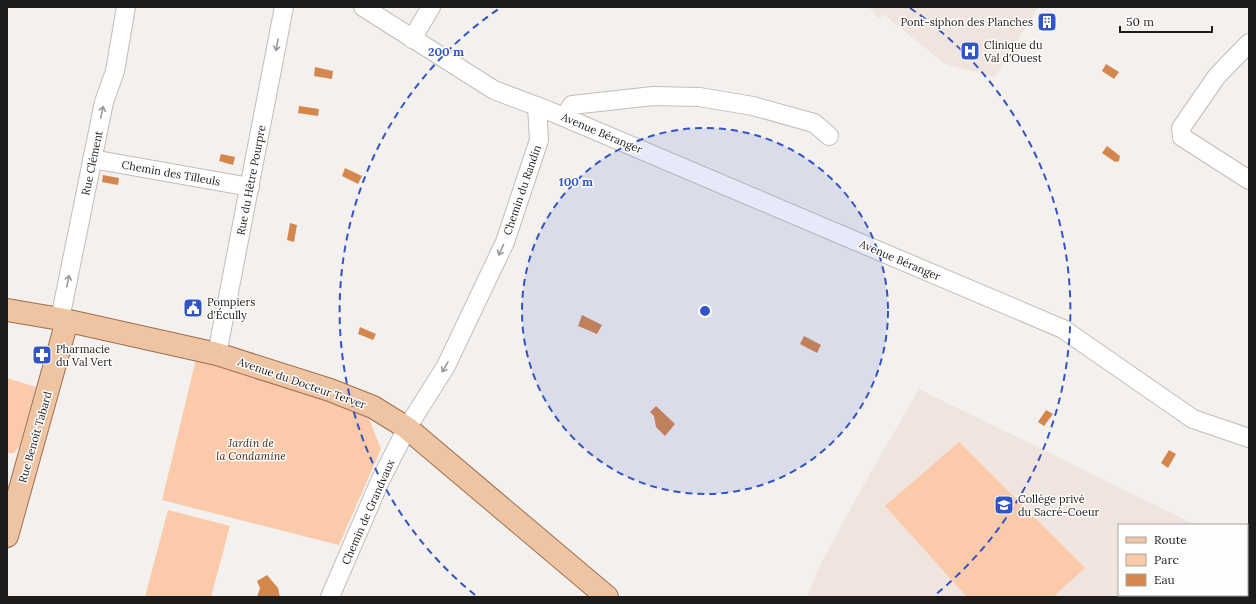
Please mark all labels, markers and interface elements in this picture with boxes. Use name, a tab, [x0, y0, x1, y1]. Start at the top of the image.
scale bar	[1120, 8, 1212, 34]
building icon: Pont-siphon des Planches	[1036, 11, 1058, 33]
text: 50 m	[1126, 14, 1154, 29]
place label: Pont-siphon des Planches	[900, 15, 1033, 29]
one-way arrow	[273, 38, 281, 51]
place label: Clinique du Val d'Ouest	[983, 38, 1043, 65]
hospital icon: Clinique du Val d'Ouest	[959, 40, 981, 62]
text: 200 m	[428, 44, 464, 59]
one-way arrow	[99, 106, 107, 119]
street label: Avenue Béranger	[558, 109, 645, 156]
street label: Rue du Hêtre Pourpre	[233, 124, 269, 236]
street label: Rue Clément	[78, 129, 106, 197]
street label: Chemin du Randin	[500, 143, 544, 237]
street label: Chemin des Tilleuls	[121, 157, 221, 189]
text: 100 m	[559, 174, 593, 189]
street label: Avenue Béranger	[856, 236, 943, 283]
one-way arrow	[497, 244, 504, 256]
one-way arrow	[64, 275, 72, 288]
place label: Pompiers d'Écully	[207, 295, 255, 322]
public building icon: Pompiers d'Écully	[182, 297, 204, 319]
centre of rings	[698, 304, 712, 318]
place label: Pharmacie du Val Vert	[56, 342, 113, 369]
pharmacy icon: Pharmacie du Val Vert	[31, 344, 53, 366]
street label: Avenue du Docteur Terver	[235, 354, 368, 412]
one-way arrow	[440, 361, 448, 373]
street label: Rue Benoît Tabard	[15, 389, 55, 484]
park label: Jardin de la Condamine	[216, 436, 286, 463]
street label: Chemin de Grandvaux	[339, 457, 398, 567]
place label: Collège privé du Sacré-Coeur	[1018, 492, 1099, 519]
school or university icon: Collège privé du Sacré-Coeur	[993, 494, 1015, 516]
legend	[1118, 524, 1248, 596]
text: Route	[1154, 532, 1187, 547]
text: Parc	[1154, 552, 1179, 567]
text: Eau	[1154, 572, 1175, 587]

